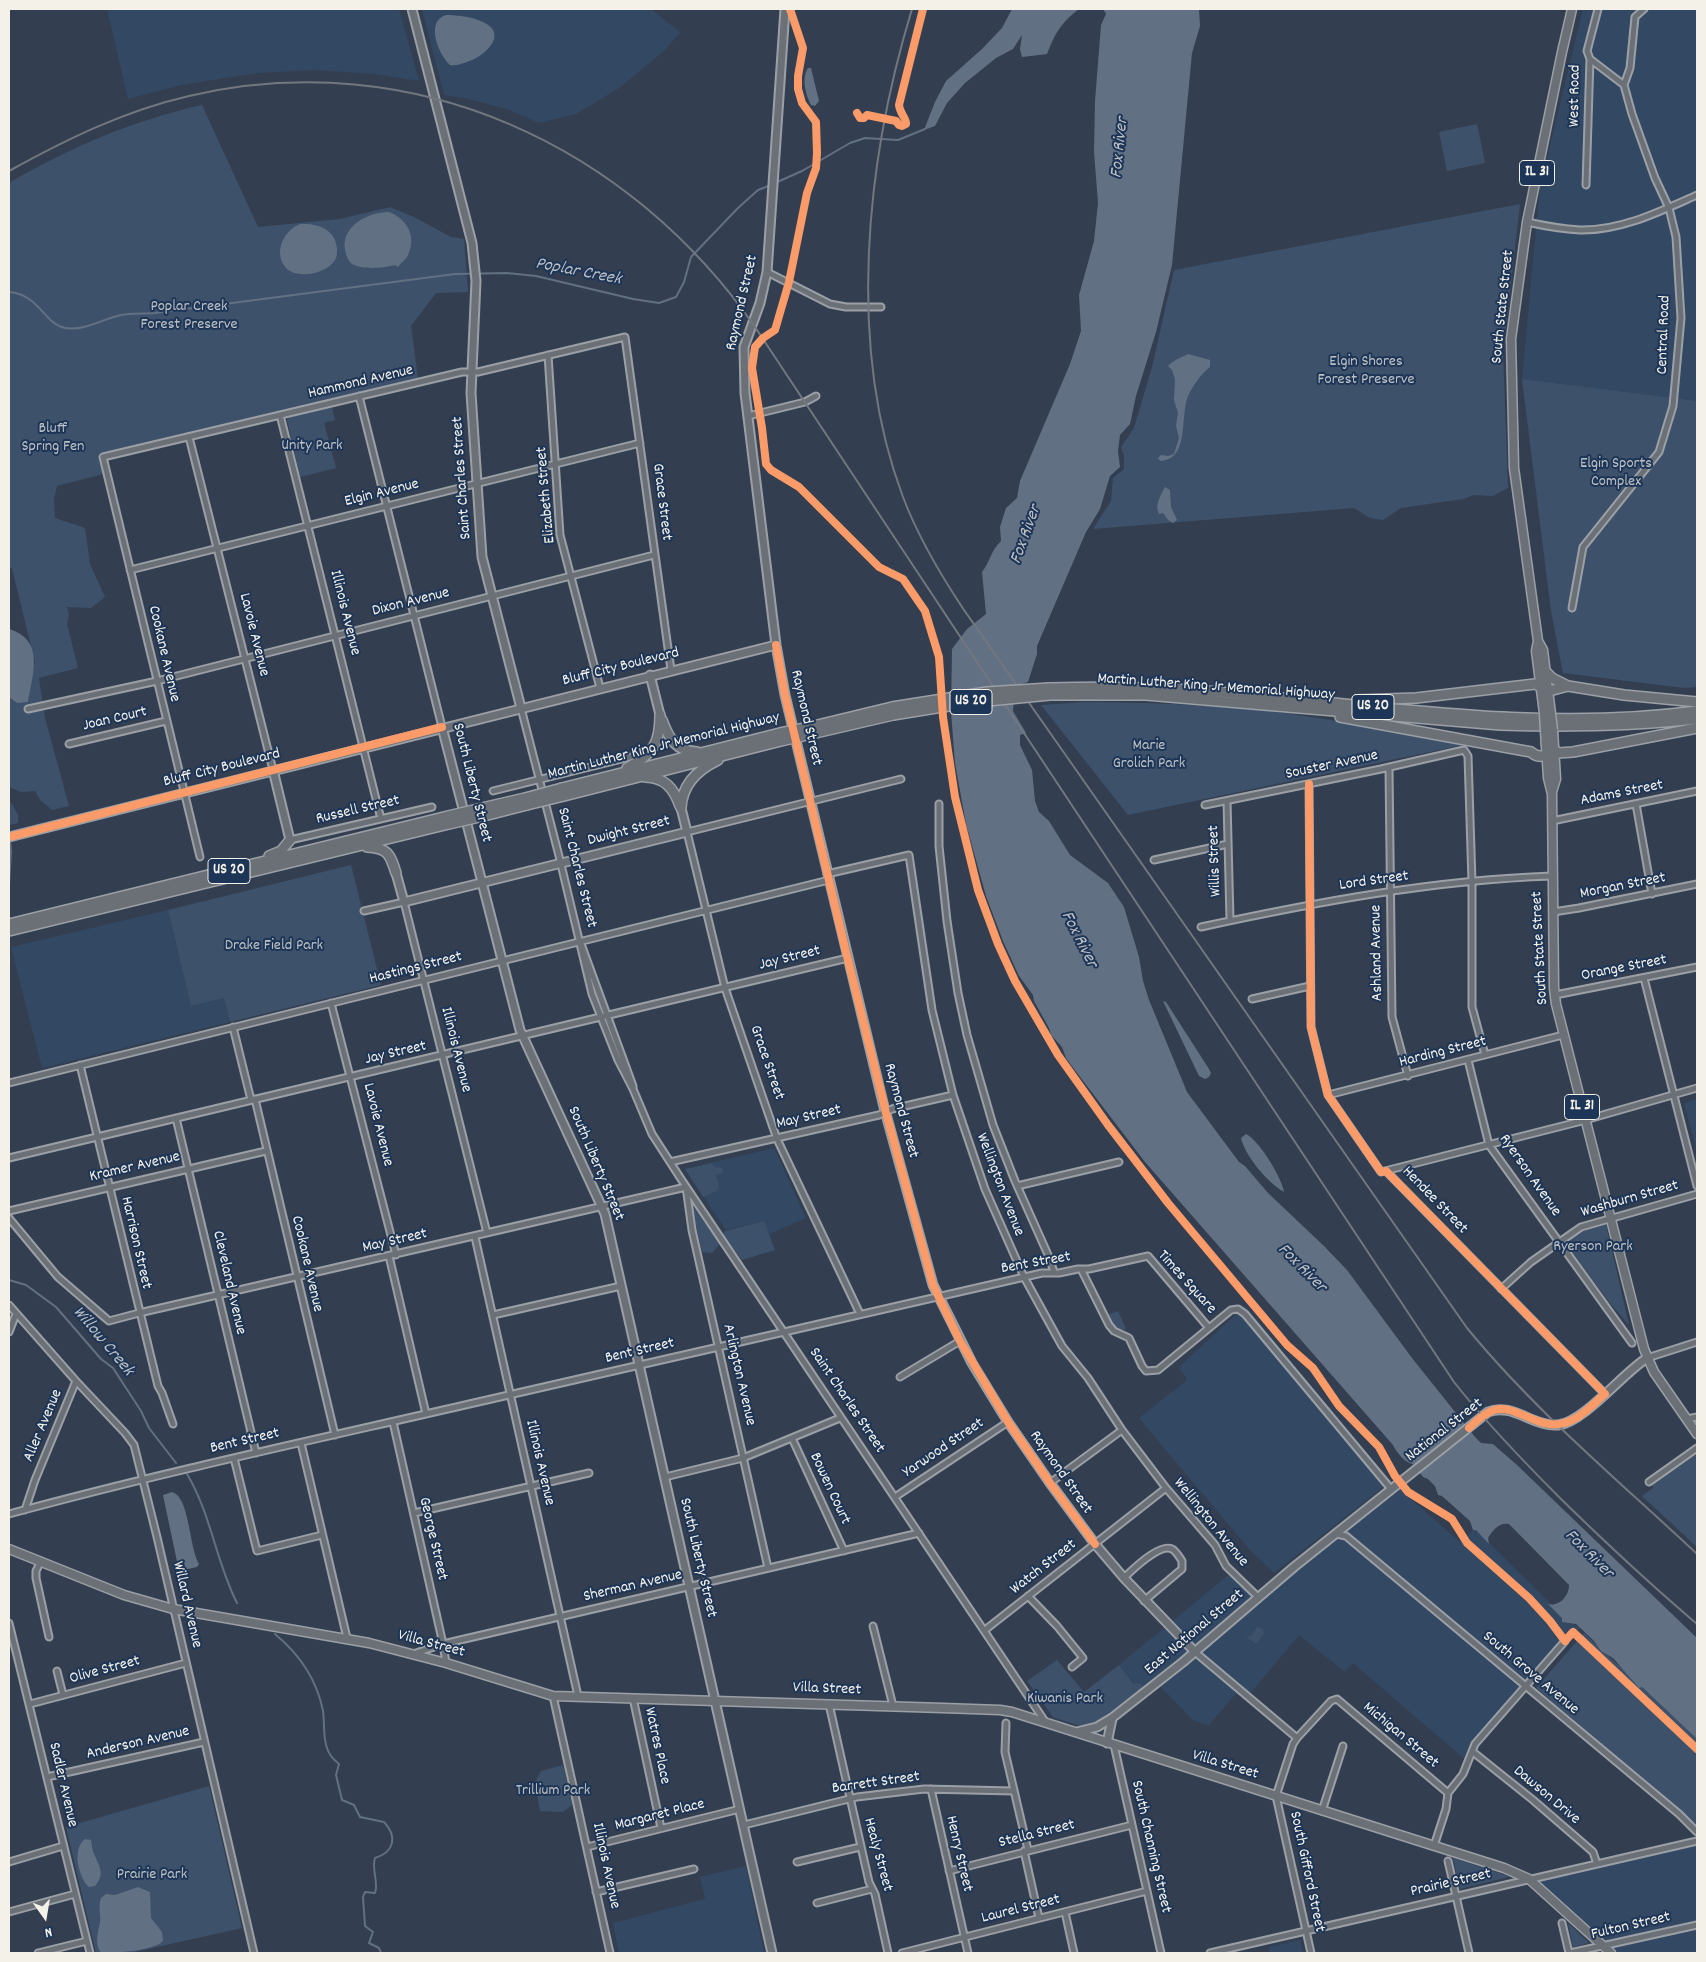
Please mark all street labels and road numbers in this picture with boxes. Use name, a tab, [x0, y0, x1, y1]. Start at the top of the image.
street label: West Road	[1566, 65, 1586, 127]
road number: IL 31	[1520, 160, 1554, 186]
street label: South State Street	[1488, 249, 1520, 365]
street label: Raymond Street	[723, 253, 763, 353]
street label: Central Road	[1654, 295, 1676, 375]
street label: Hammond Avenue	[307, 362, 415, 404]
street label: Saint Charles Street	[449, 416, 477, 540]
street label: Elizabeth Street	[533, 446, 561, 544]
street label: Grace Street	[647, 462, 675, 542]
street label: Elgin Avenue	[343, 476, 421, 512]
street label: Illinois Avenue	[324, 568, 364, 658]
street label: Dixon Avenue	[370, 584, 452, 622]
street label: Lavoie Avenue	[233, 591, 273, 679]
street label: Cookane Avenue	[143, 604, 183, 704]
street label: Bluff City Boulevard	[561, 644, 681, 692]
street label: Raymond Street	[785, 668, 825, 768]
street label: Martin Luther King Jr Memorial Highway	[1097, 670, 1335, 706]
road number: US 20	[950, 690, 992, 714]
road number: US 20	[1352, 694, 1394, 720]
street label: Joan Court	[81, 703, 149, 737]
street label: Martin Luther King Jr Memorial Highway	[546, 709, 782, 785]
street label: South Liberty Street	[447, 721, 495, 845]
street label: Bluff City Boulevard	[162, 745, 282, 793]
street label: Souster Avenue	[1284, 747, 1380, 785]
street label: Adams Street	[1579, 777, 1665, 811]
street label: Russell Street	[314, 792, 402, 830]
street label: Saint Charles Street	[552, 806, 600, 930]
street label: Dwight Street	[586, 812, 672, 852]
street label: Willis Street	[1205, 825, 1227, 897]
road number: US 20	[208, 858, 250, 884]
street label: Lord Street	[1338, 868, 1410, 896]
street label: Morgan Street	[1579, 869, 1667, 905]
street label: South State Street	[1528, 891, 1554, 1005]
street label: Ashland Avenue	[1368, 905, 1388, 1001]
street label: Jay Street	[757, 942, 823, 976]
street label: Hastings Street	[368, 948, 464, 990]
street label: Orange Street	[1580, 951, 1668, 987]
street label: Illinois Avenue	[435, 1005, 475, 1095]
street label: Grace Street	[744, 1023, 788, 1103]
street label: Harding Street	[1397, 1033, 1489, 1073]
street label: Jay Street	[363, 1038, 429, 1070]
street label: Raymond Street	[878, 1062, 922, 1160]
street label: Lavoie Avenue	[357, 1081, 397, 1169]
road number: IL 31	[1564, 1094, 1600, 1120]
street label: May Street	[775, 1101, 843, 1135]
street label: South Liberty Street	[562, 1104, 628, 1224]
street label: Wellington Avenue	[971, 1131, 1027, 1239]
street label: Ryerson Avenue	[1494, 1131, 1564, 1221]
street label: Kramer Avenue	[88, 1148, 182, 1188]
street label: Hendee Street	[1397, 1163, 1471, 1239]
street label: Washburn Street	[1579, 1177, 1681, 1223]
street label: Harrison Street	[115, 1195, 155, 1291]
street label: Cookane Avenue	[286, 1214, 326, 1314]
street label: May Street	[361, 1225, 429, 1259]
street label: Cleveland Avenue	[207, 1229, 249, 1337]
street label: Times Square	[1152, 1247, 1220, 1319]
street label: Bent Street	[1000, 1248, 1072, 1280]
street label: Arlington Avenue	[717, 1322, 759, 1428]
street label: Bent Street	[604, 1335, 676, 1369]
street label: Saint Charles Street	[804, 1345, 888, 1457]
street label: Aller Avenue	[20, 1387, 68, 1465]
street label: National Street	[1403, 1395, 1487, 1467]
street label: Yarwood Street	[900, 1415, 988, 1483]
street label: Illinois Avenue	[520, 1418, 558, 1508]
street label: Bent Street	[209, 1425, 281, 1459]
street label: Raymond Street	[1024, 1428, 1096, 1518]
street label: Bowen Court	[804, 1450, 854, 1528]
street label: Wellington Avenue	[1168, 1475, 1252, 1571]
street label: George Street	[413, 1496, 451, 1582]
street label: South Liberty Street	[674, 1496, 720, 1620]
street label: Watch Street	[1007, 1536, 1081, 1600]
street label: Willard Avenue	[167, 1560, 205, 1650]
street label: Sherman Avenue	[582, 1566, 684, 1608]
street label: East National Street	[1141, 1586, 1249, 1680]
street label: Villa Street	[396, 1627, 466, 1663]
street label: South Grove Avenue	[1478, 1628, 1582, 1720]
street label: Olive Street	[68, 1652, 142, 1690]
street label: Villa Street	[793, 1679, 861, 1701]
street label: Michigan Street	[1358, 1699, 1442, 1773]
street label: Watres Place	[638, 1706, 674, 1786]
street label: Anderson Avenue	[85, 1723, 191, 1765]
street label: Sadler Avenue	[43, 1741, 81, 1829]
street label: Villa Street	[1190, 1747, 1260, 1785]
street label: Dawson Drive	[1508, 1762, 1584, 1830]
street label: Barrett Street	[831, 1768, 921, 1800]
street label: South Channing Street	[1125, 1779, 1175, 1915]
street label: Margaret Place	[613, 1796, 707, 1836]
street label: South Gifford Street	[1284, 1810, 1328, 1934]
street label: Henry Street	[940, 1814, 976, 1894]
street label: Healy Street	[858, 1816, 896, 1894]
street label: Stella Street	[997, 1816, 1077, 1854]
street label: Illinois Avenue	[587, 1821, 623, 1911]
street label: Prairie Street	[1409, 1865, 1493, 1903]
street label: Laurel Street	[980, 1891, 1062, 1929]
street label: Fulton Street	[1589, 1909, 1673, 1945]

